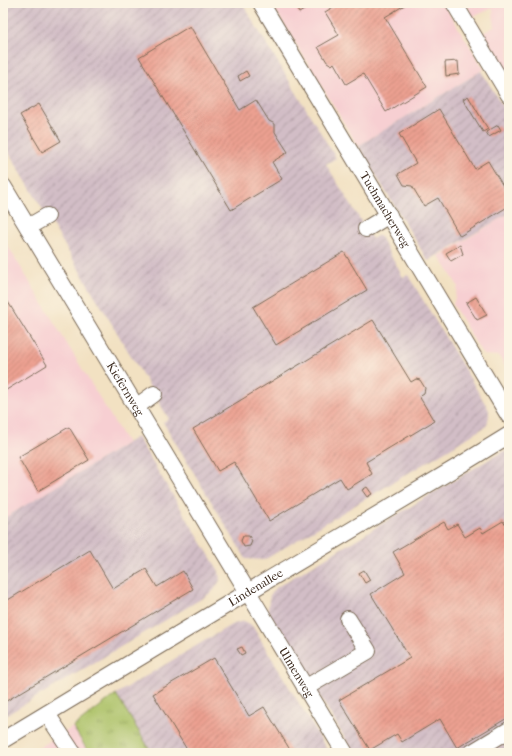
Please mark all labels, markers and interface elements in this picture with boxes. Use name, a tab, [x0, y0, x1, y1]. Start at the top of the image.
street label: Tuchmacherweg	[357, 169, 414, 251]
street label: Kiefernweg	[104, 359, 147, 419]
street label: Lindenallee	[226, 566, 285, 609]
street label: Ulmenweg	[276, 645, 317, 701]

